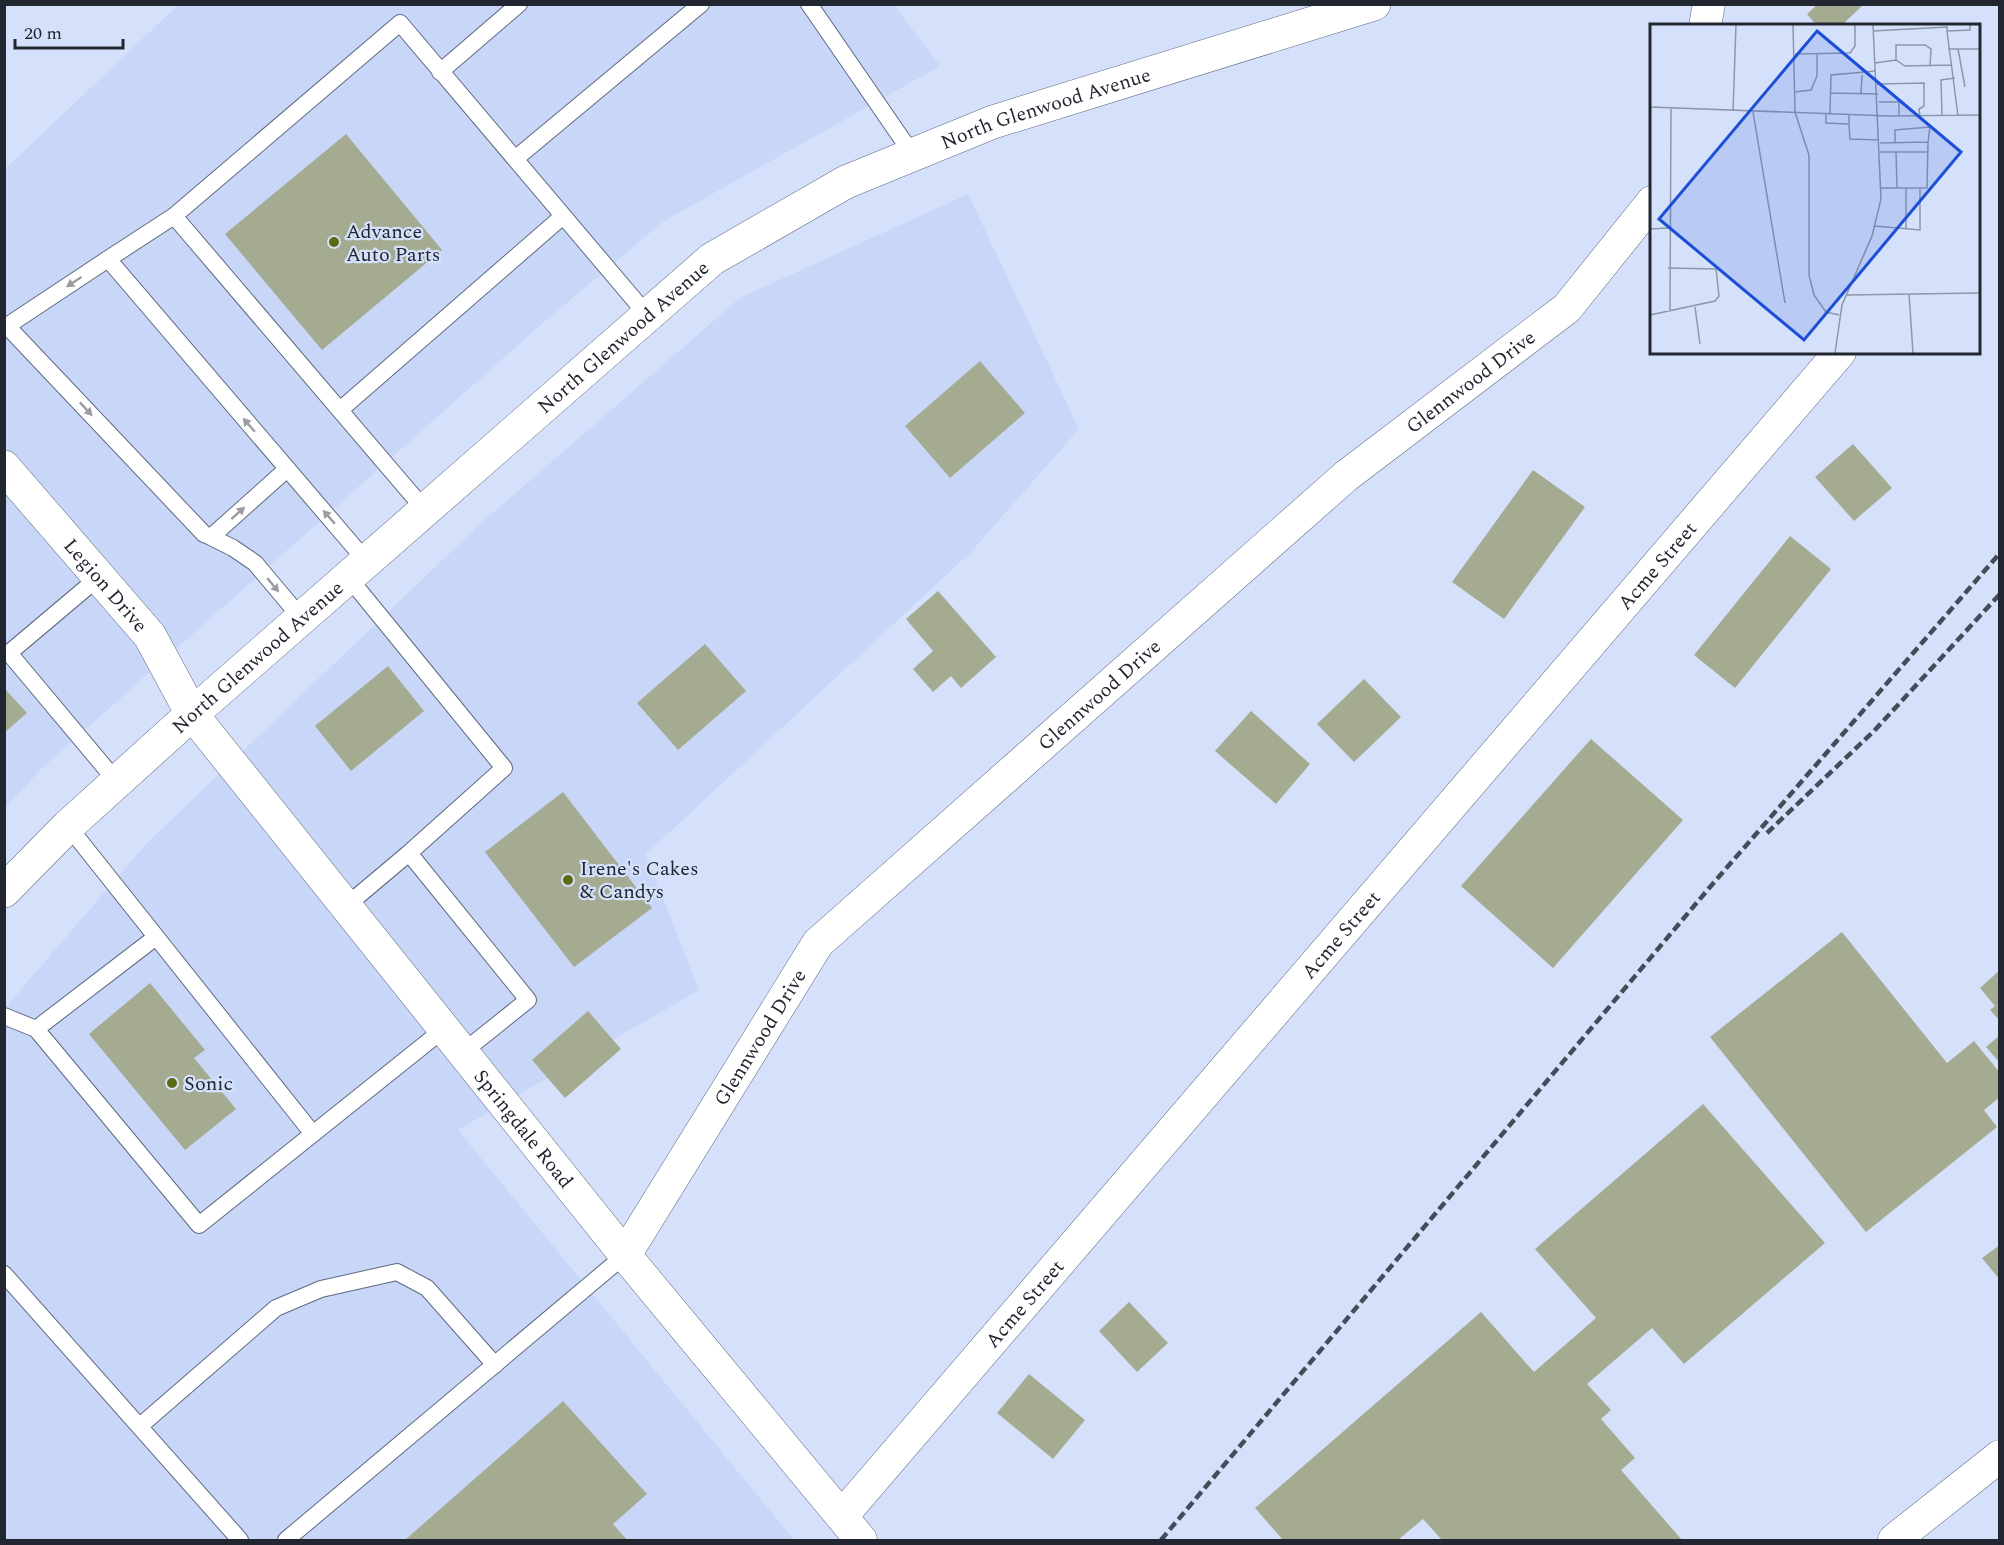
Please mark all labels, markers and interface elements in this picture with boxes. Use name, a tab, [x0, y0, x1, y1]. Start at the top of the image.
scale bar	[15, 12, 123, 50]
text: 20 m	[24, 20, 62, 47]
inset map	[1650, 24, 1980, 354]
street label: North Glenwood Avenue	[936, 60, 1155, 158]
place label: Advance Auto Parts	[346, 217, 441, 270]
marker: Advance Auto Parts	[327, 235, 341, 249]
street label: North Glenwood Avenue	[531, 254, 716, 421]
one-way arrow	[66, 276, 82, 287]
street label: Glennwood Drive	[1400, 323, 1542, 441]
one-way arrow	[78, 402, 92, 416]
one-way arrow	[243, 417, 256, 433]
one-way arrow	[230, 507, 245, 520]
one-way arrow	[323, 510, 336, 525]
street label: Acme Street	[1611, 515, 1704, 617]
street label: Legion Drive	[56, 532, 154, 639]
street label: North Glenwood Avenue	[165, 574, 351, 742]
one-way arrow	[266, 577, 279, 592]
street label: Glennwood Drive	[1031, 632, 1168, 758]
place label: Irene's Cakes & Candys	[580, 854, 699, 907]
marker: Irene's Cakes & Candys	[561, 873, 575, 887]
street label: Acme Street	[1295, 884, 1388, 986]
street label: Glennwood Drive	[707, 964, 814, 1112]
street label: Springdale Road	[466, 1063, 580, 1195]
place label: Sonic	[184, 1069, 233, 1099]
marker: Sonic	[165, 1076, 179, 1090]
street label: Acme Street	[978, 1253, 1072, 1355]

